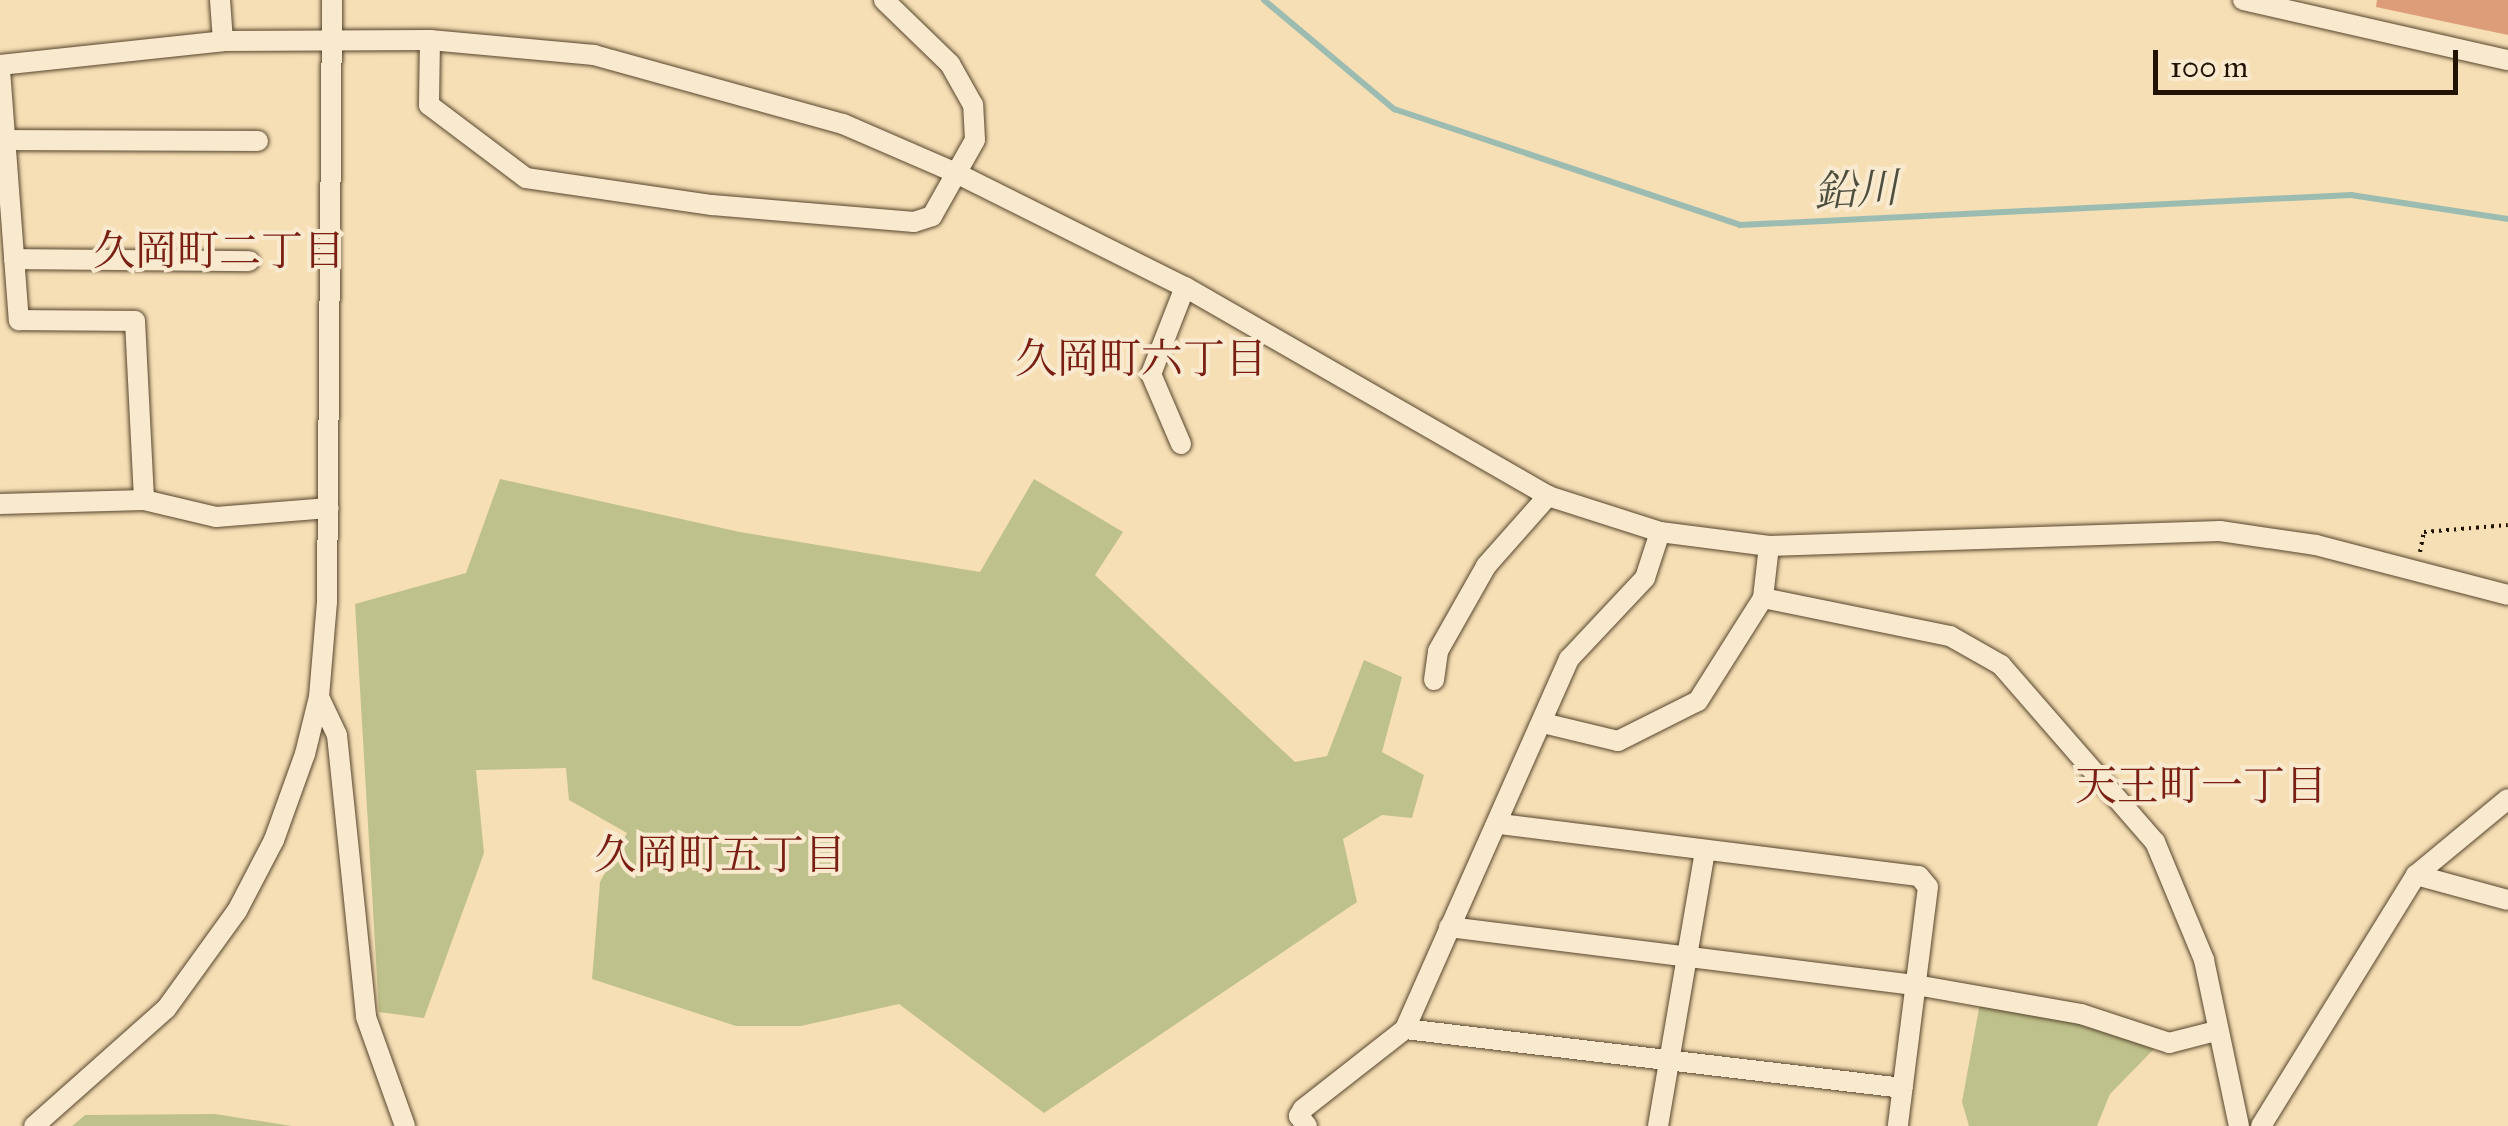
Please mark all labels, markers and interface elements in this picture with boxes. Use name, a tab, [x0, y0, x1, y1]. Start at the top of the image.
scale bar	[2158, 30, 2463, 92]
text: 100 m	[2170, 49, 2248, 85]
water label: 鉛川	[1813, 163, 1899, 217]
district label: 久岡町二丁目	[93, 226, 345, 276]
district label: 久岡町六丁目	[1015, 334, 1267, 384]
district label: 天王町一丁目	[2075, 761, 2327, 811]
district label: 久岡町五丁目	[594, 830, 846, 880]

